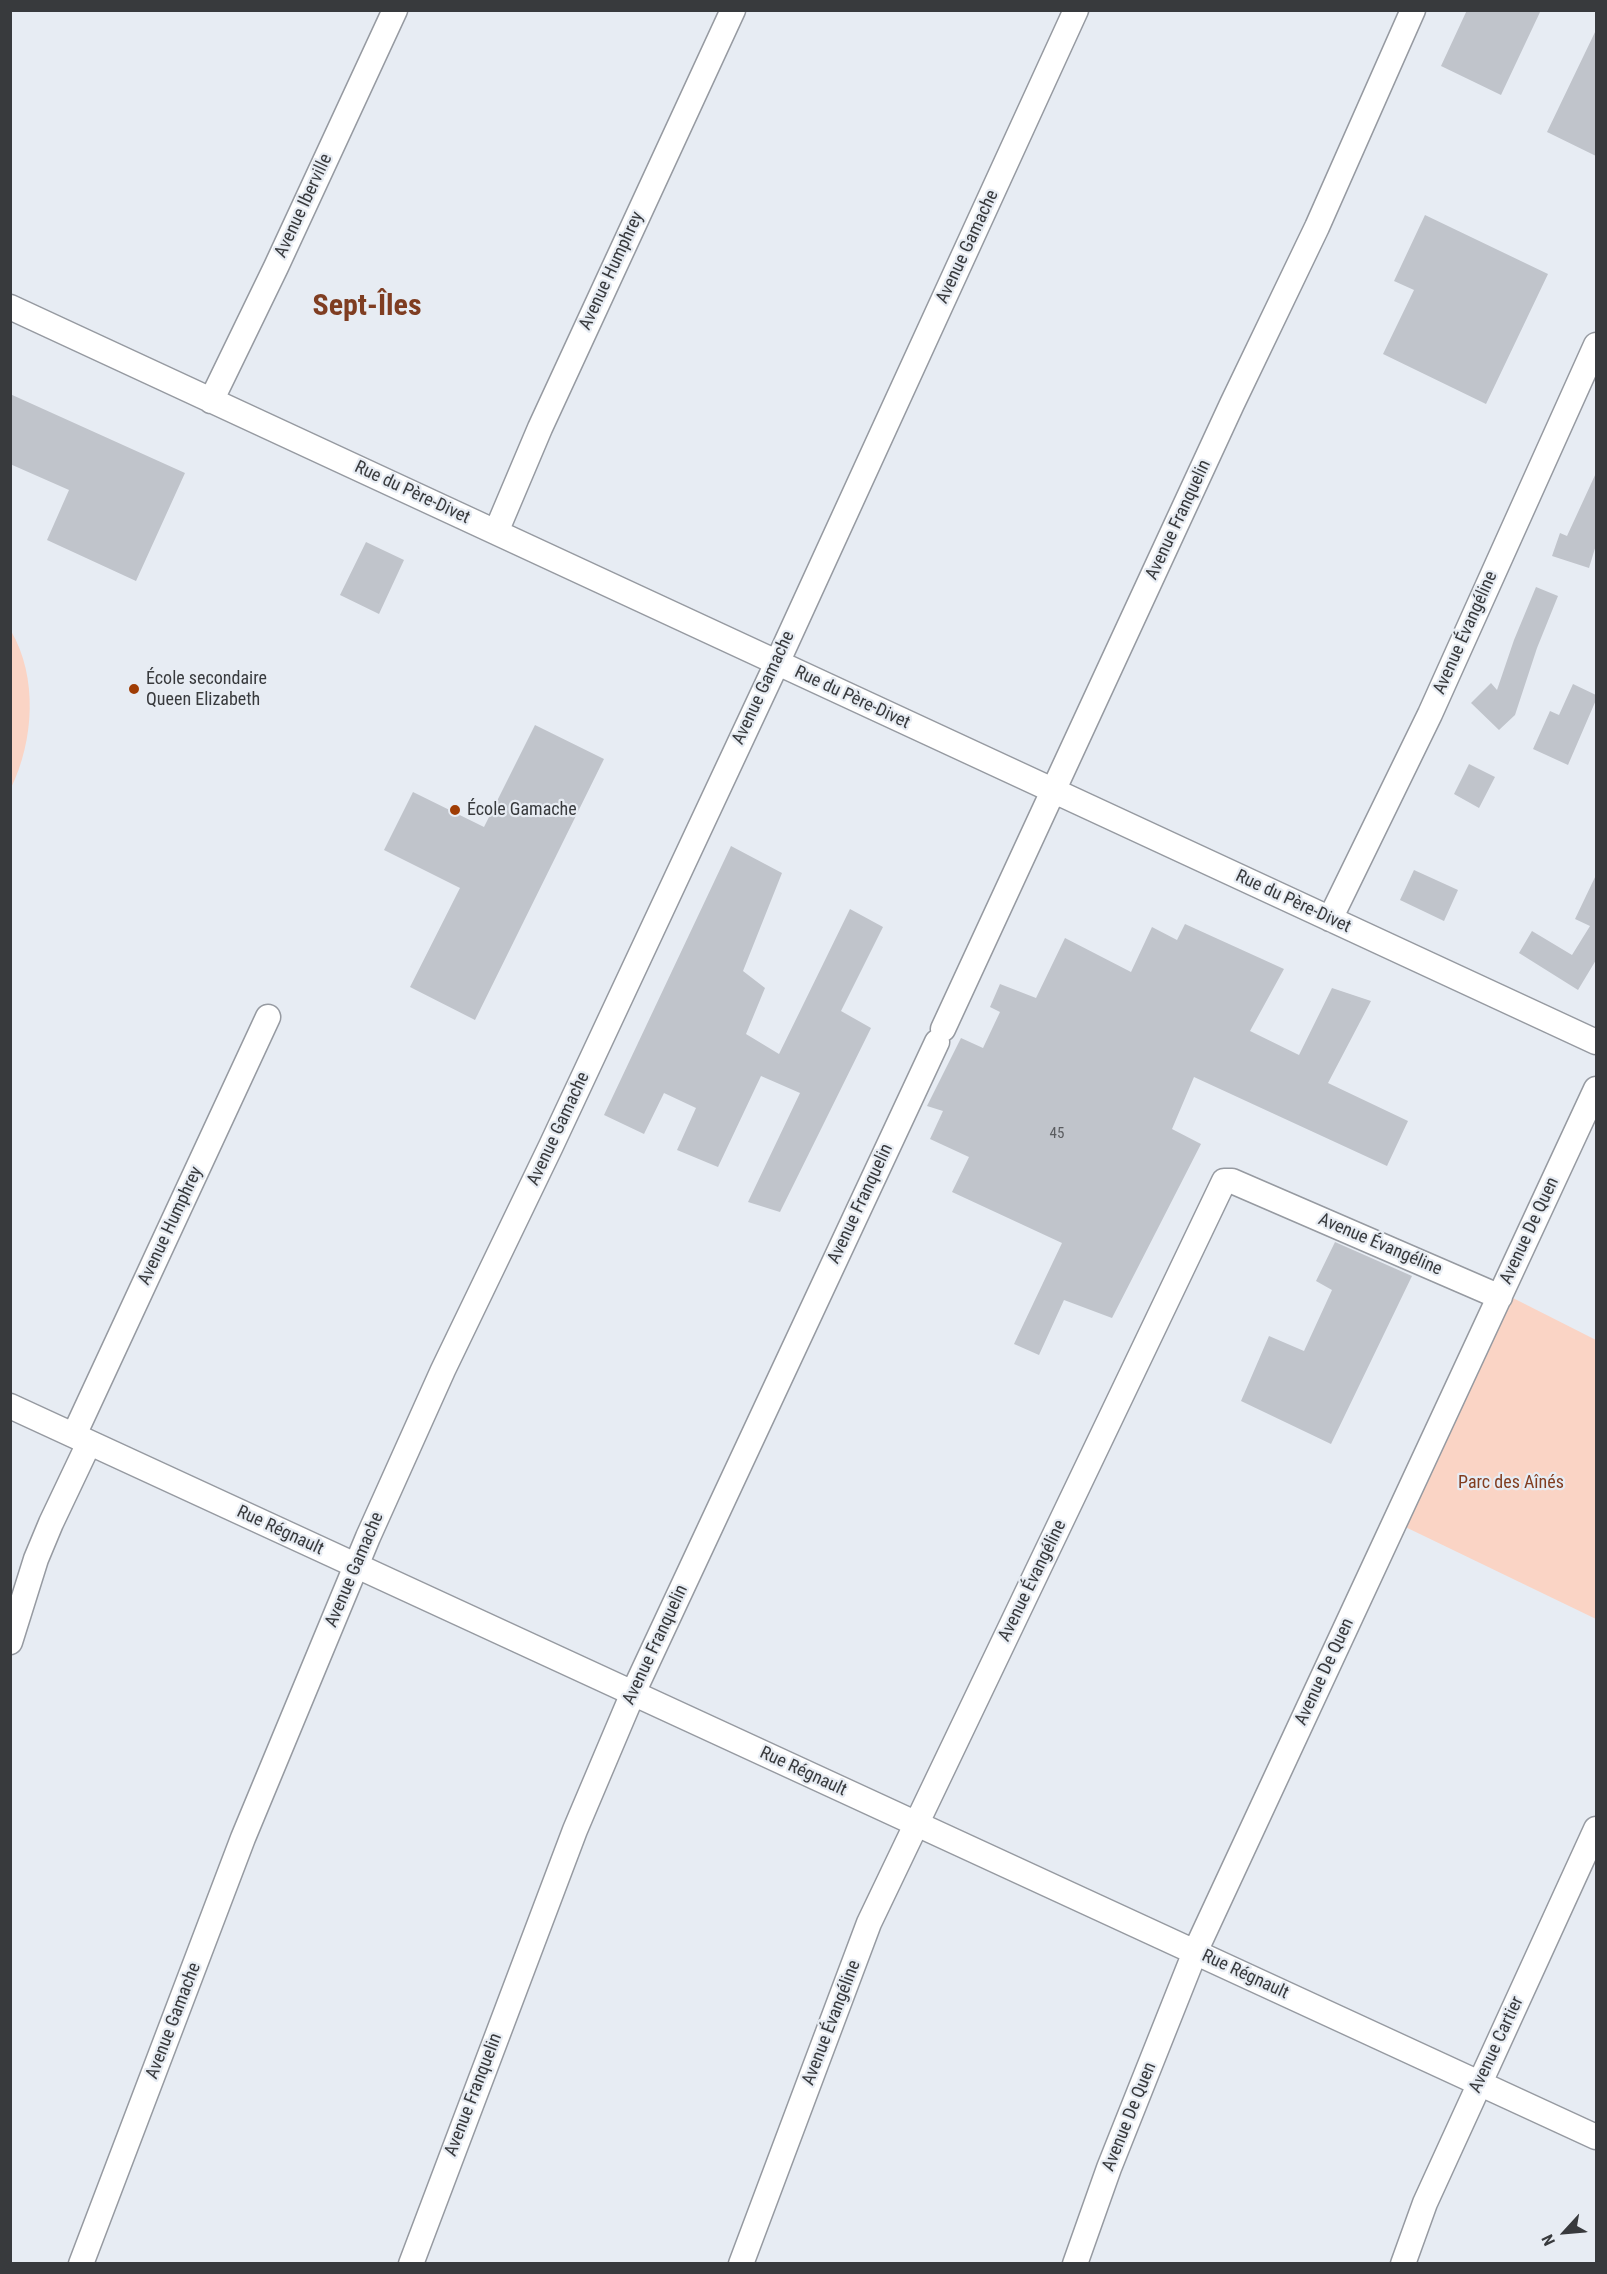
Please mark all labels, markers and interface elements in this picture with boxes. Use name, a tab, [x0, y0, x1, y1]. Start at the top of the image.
street label: Avenue Iberville	[271, 151, 337, 261]
street label: Avenue Gamache	[932, 187, 1004, 307]
street label: Avenue Humphrey	[575, 208, 649, 334]
district label: Sept-Îles	[312, 289, 422, 325]
street label: Rue du Père-Divet	[351, 457, 473, 529]
street label: Avenue Franquelin	[1142, 457, 1216, 583]
street label: Avenue Évangéline	[1429, 568, 1503, 698]
street label: Avenue Gamache	[728, 628, 800, 748]
street label: Rue du Père-Divet	[791, 662, 913, 734]
place label: École secondaire Queen Elizabeth	[146, 668, 267, 710]
marker: École secondaire Queen Elizabeth	[127, 682, 141, 696]
place label: École Gamache	[467, 799, 577, 821]
marker: École Gamache	[448, 803, 462, 817]
street label: Rue du Père-Divet	[1232, 866, 1354, 938]
street label: Avenue Gamache	[523, 1069, 595, 1189]
house number: 45	[1050, 1125, 1064, 1143]
street label: Avenue Franquelin	[824, 1141, 898, 1267]
street label: Avenue Humphrey	[134, 1163, 208, 1289]
street label: Avenue De Quen	[1496, 1174, 1564, 1288]
street label: Avenue Évangéline	[1315, 1209, 1445, 1281]
park label: Parc des Aînés	[1458, 1472, 1564, 1494]
street label: Rue Régnault	[233, 1502, 327, 1560]
street label: Avenue Gamache	[321, 1509, 389, 1631]
street label: Avenue Évangéline	[994, 1517, 1072, 1645]
street label: Avenue Franquelin	[619, 1582, 693, 1708]
street label: Avenue De Quen	[1291, 1615, 1359, 1729]
street label: Rue Régnault	[756, 1743, 850, 1801]
street label: Rue Régnault	[1198, 1946, 1292, 2004]
street label: Avenue Évangéline	[798, 1957, 866, 2089]
street label: Avenue Gamache	[142, 1960, 206, 2082]
street label: Avenue Cartier	[1465, 1993, 1529, 2097]
street label: Avenue Franquelin	[441, 2030, 507, 2160]
street label: Avenue De Quen	[1098, 2059, 1162, 2175]
north arrow	[1535, 2202, 1595, 2262]
text: N	[1538, 2232, 1559, 2249]

